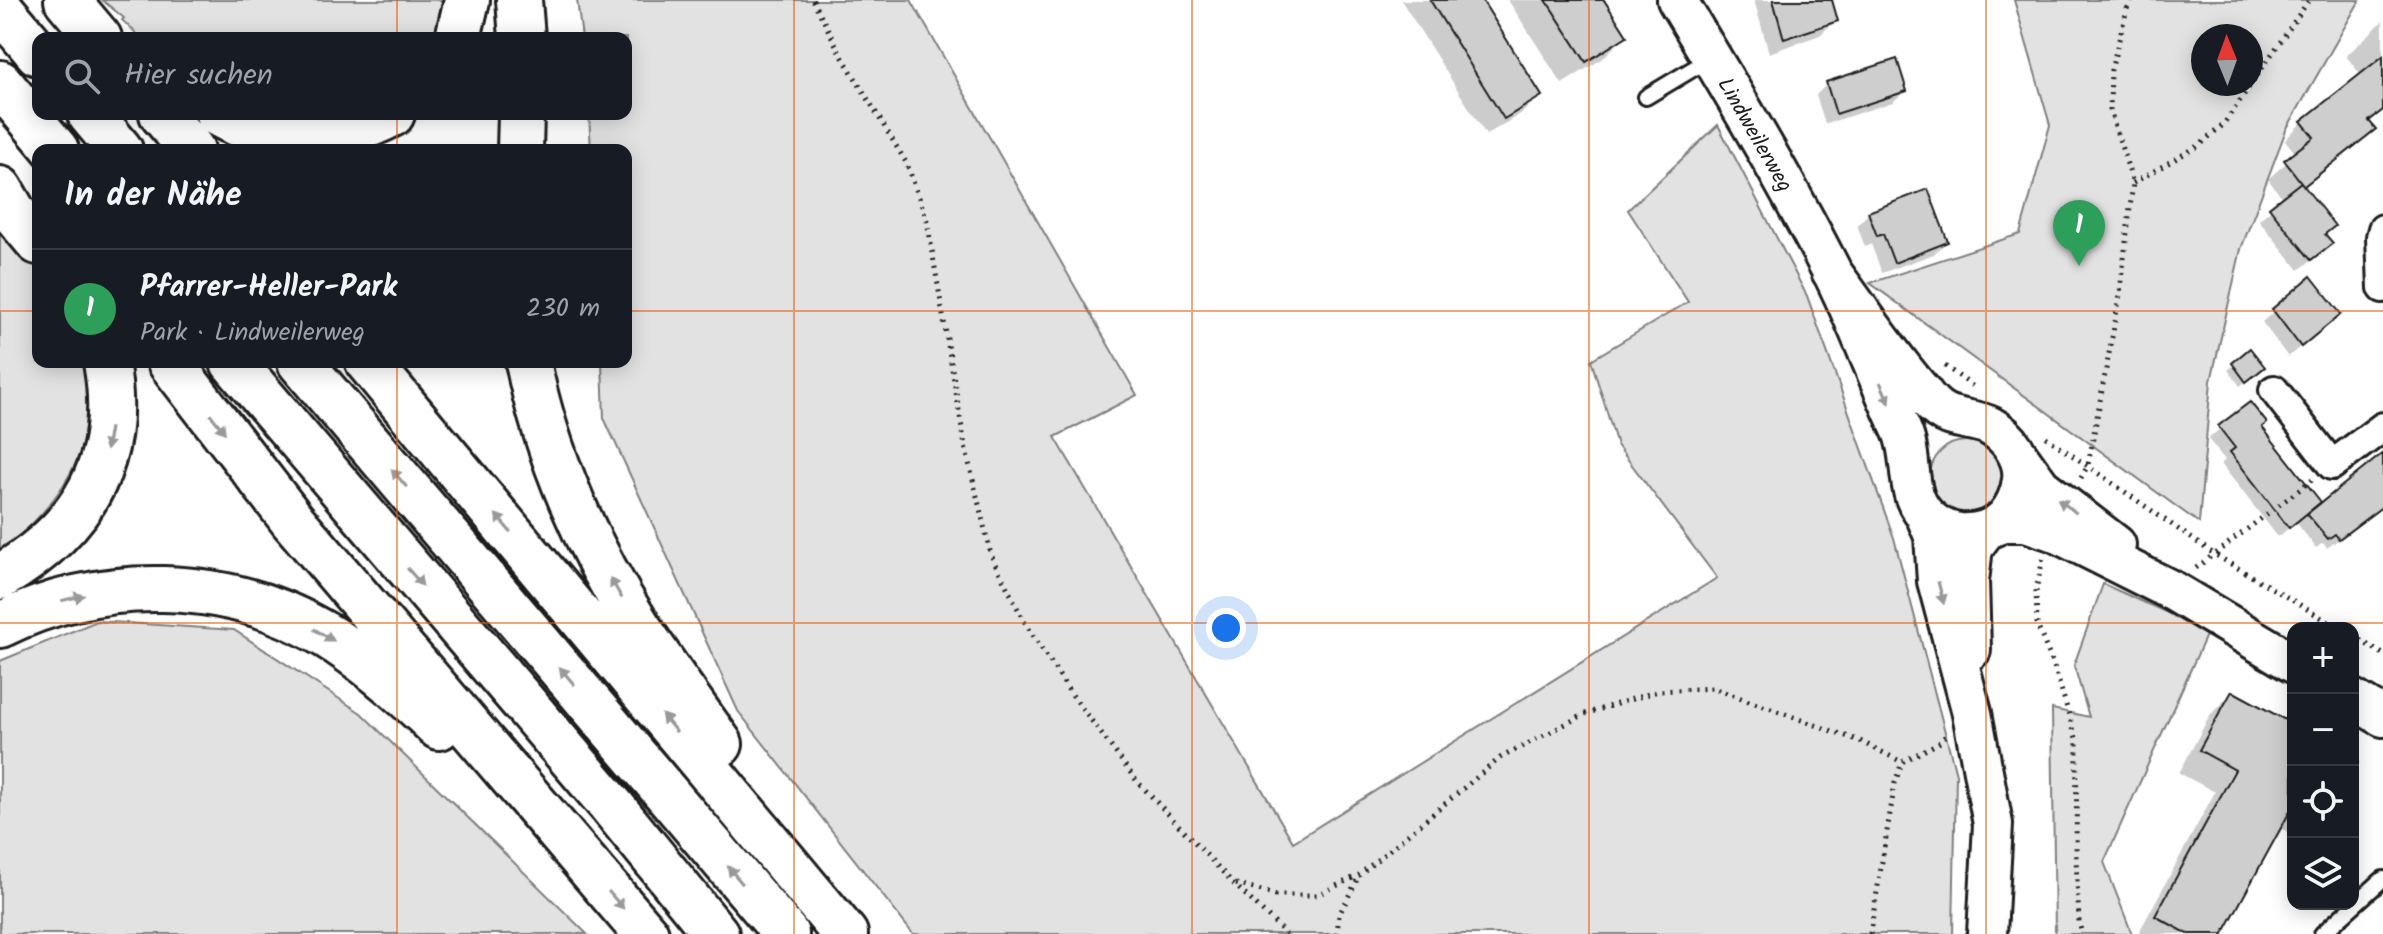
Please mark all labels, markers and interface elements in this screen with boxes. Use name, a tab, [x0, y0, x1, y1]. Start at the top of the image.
north arrow	[2191, 24, 2263, 96]
search box	[32, 32, 632, 120]
text: Hier suchen	[124, 52, 273, 100]
icon: search	[60, 54, 104, 98]
street label: Lindweilerweg	[1707, 71, 1801, 199]
text: In der Nähe	[64, 169, 242, 223]
pin: 1	[2053, 200, 2105, 266]
text: Pfarrer-Heller-Park	[140, 264, 397, 312]
text: 1	[86, 288, 94, 330]
text: 230 m	[526, 288, 600, 330]
text: Park · Lindweilerweg	[140, 312, 365, 354]
one-way arrow	[1879, 382, 1892, 405]
one-way arrow	[209, 414, 225, 434]
one-way arrow	[102, 427, 114, 452]
one-way arrow	[391, 468, 408, 488]
one-way arrow	[2057, 498, 2077, 514]
one-way arrow	[495, 513, 512, 533]
one-way arrow	[406, 567, 423, 587]
one-way arrow	[609, 577, 623, 599]
one-way arrow	[1935, 580, 1947, 605]
one-way arrow	[60, 591, 85, 604]
your location	[1206, 608, 1246, 648]
map controls	[2287, 622, 2359, 910]
button: +	[2287, 622, 2359, 694]
one-way arrow	[313, 628, 335, 642]
one-way arrow	[559, 667, 576, 687]
button: −	[2287, 694, 2359, 766]
one-way arrow	[661, 713, 678, 733]
button: locate	[2287, 766, 2359, 838]
button: layers	[2287, 838, 2359, 910]
one-way arrow	[727, 865, 744, 885]
one-way arrow	[607, 890, 625, 909]

